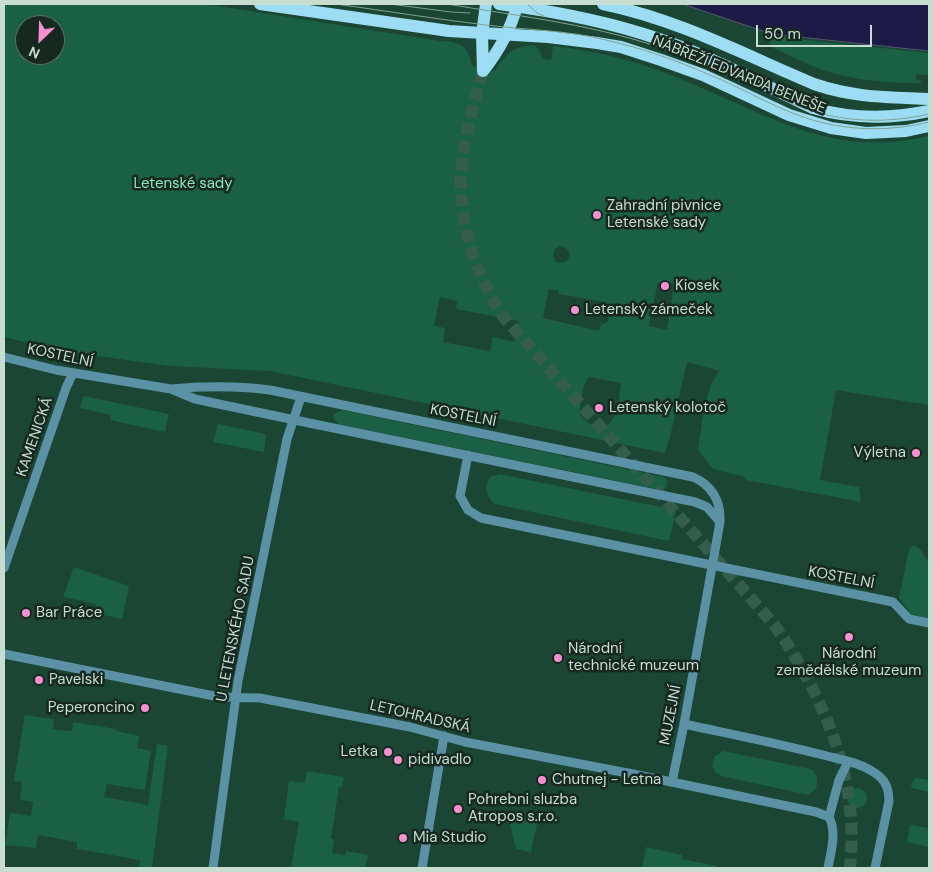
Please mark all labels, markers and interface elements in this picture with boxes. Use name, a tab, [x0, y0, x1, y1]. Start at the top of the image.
north arrow	[15, 15, 65, 65]
scale bar	[758, 15, 874, 47]
text: 50 m	[764, 24, 801, 44]
street label: NÁBŘEŽÍ EDVARDA BENEŠE	[650, 32, 828, 118]
text: N	[26, 42, 43, 63]
park label: Letenské sady	[133, 175, 233, 193]
place label: Zahradní pivnice Letenské sady	[607, 197, 721, 232]
marker: Zahradní pivnice Letenské sady	[591, 209, 603, 221]
place label: Kiosek	[675, 277, 720, 295]
marker: Kiosek	[659, 280, 671, 292]
place label: Letenský zámeček	[585, 301, 713, 319]
marker: Letenský zámeček	[569, 304, 581, 316]
street label: KOSTELNÍ	[25, 340, 95, 372]
street label: KAMENICKÁ	[13, 395, 57, 479]
place label: Letenský kolotoč	[609, 399, 726, 417]
street label: KOSTELNÍ	[428, 401, 498, 431]
marker: Letenský kolotoč	[593, 402, 605, 414]
place label: Výletna	[853, 444, 906, 462]
marker: Výletna	[910, 447, 922, 459]
street label: U LETENSKÉHO SADU	[213, 555, 259, 703]
street label: KOSTELNÍ	[806, 563, 876, 593]
place label: Bar Práce	[36, 604, 102, 622]
marker: Bar Práce	[20, 607, 32, 619]
marker: Národní zemědělské muzeum	[843, 631, 855, 643]
place label: Národní technické muzeum	[568, 640, 699, 675]
place label: Národní zemědělské muzeum	[777, 645, 921, 680]
marker: Národní technické muzeum	[552, 652, 564, 664]
place label: Pavelski	[49, 671, 103, 689]
marker: Pavelski	[33, 674, 45, 686]
street label: MUZEJNÍ	[656, 684, 686, 746]
street label: LETOHRADSKÁ	[368, 697, 472, 737]
place label: Peperoncino	[48, 699, 135, 717]
marker: Peperoncino	[139, 702, 151, 714]
place label: Letka	[341, 743, 378, 761]
marker: Letka	[382, 746, 394, 758]
place label: pidivadlo	[408, 751, 471, 769]
marker: pidivadlo	[392, 754, 404, 766]
place label: Chutnej - Letna	[552, 771, 661, 789]
marker: Chutnej - Letna	[536, 774, 548, 786]
place label: Pohrebni sluzba Atropos s.r.o.	[468, 791, 577, 826]
marker: Pohrebni sluzba Atropos s.r.o.	[452, 803, 464, 815]
place label: Mia Studio	[413, 829, 486, 847]
marker: Mia Studio	[397, 832, 409, 844]

